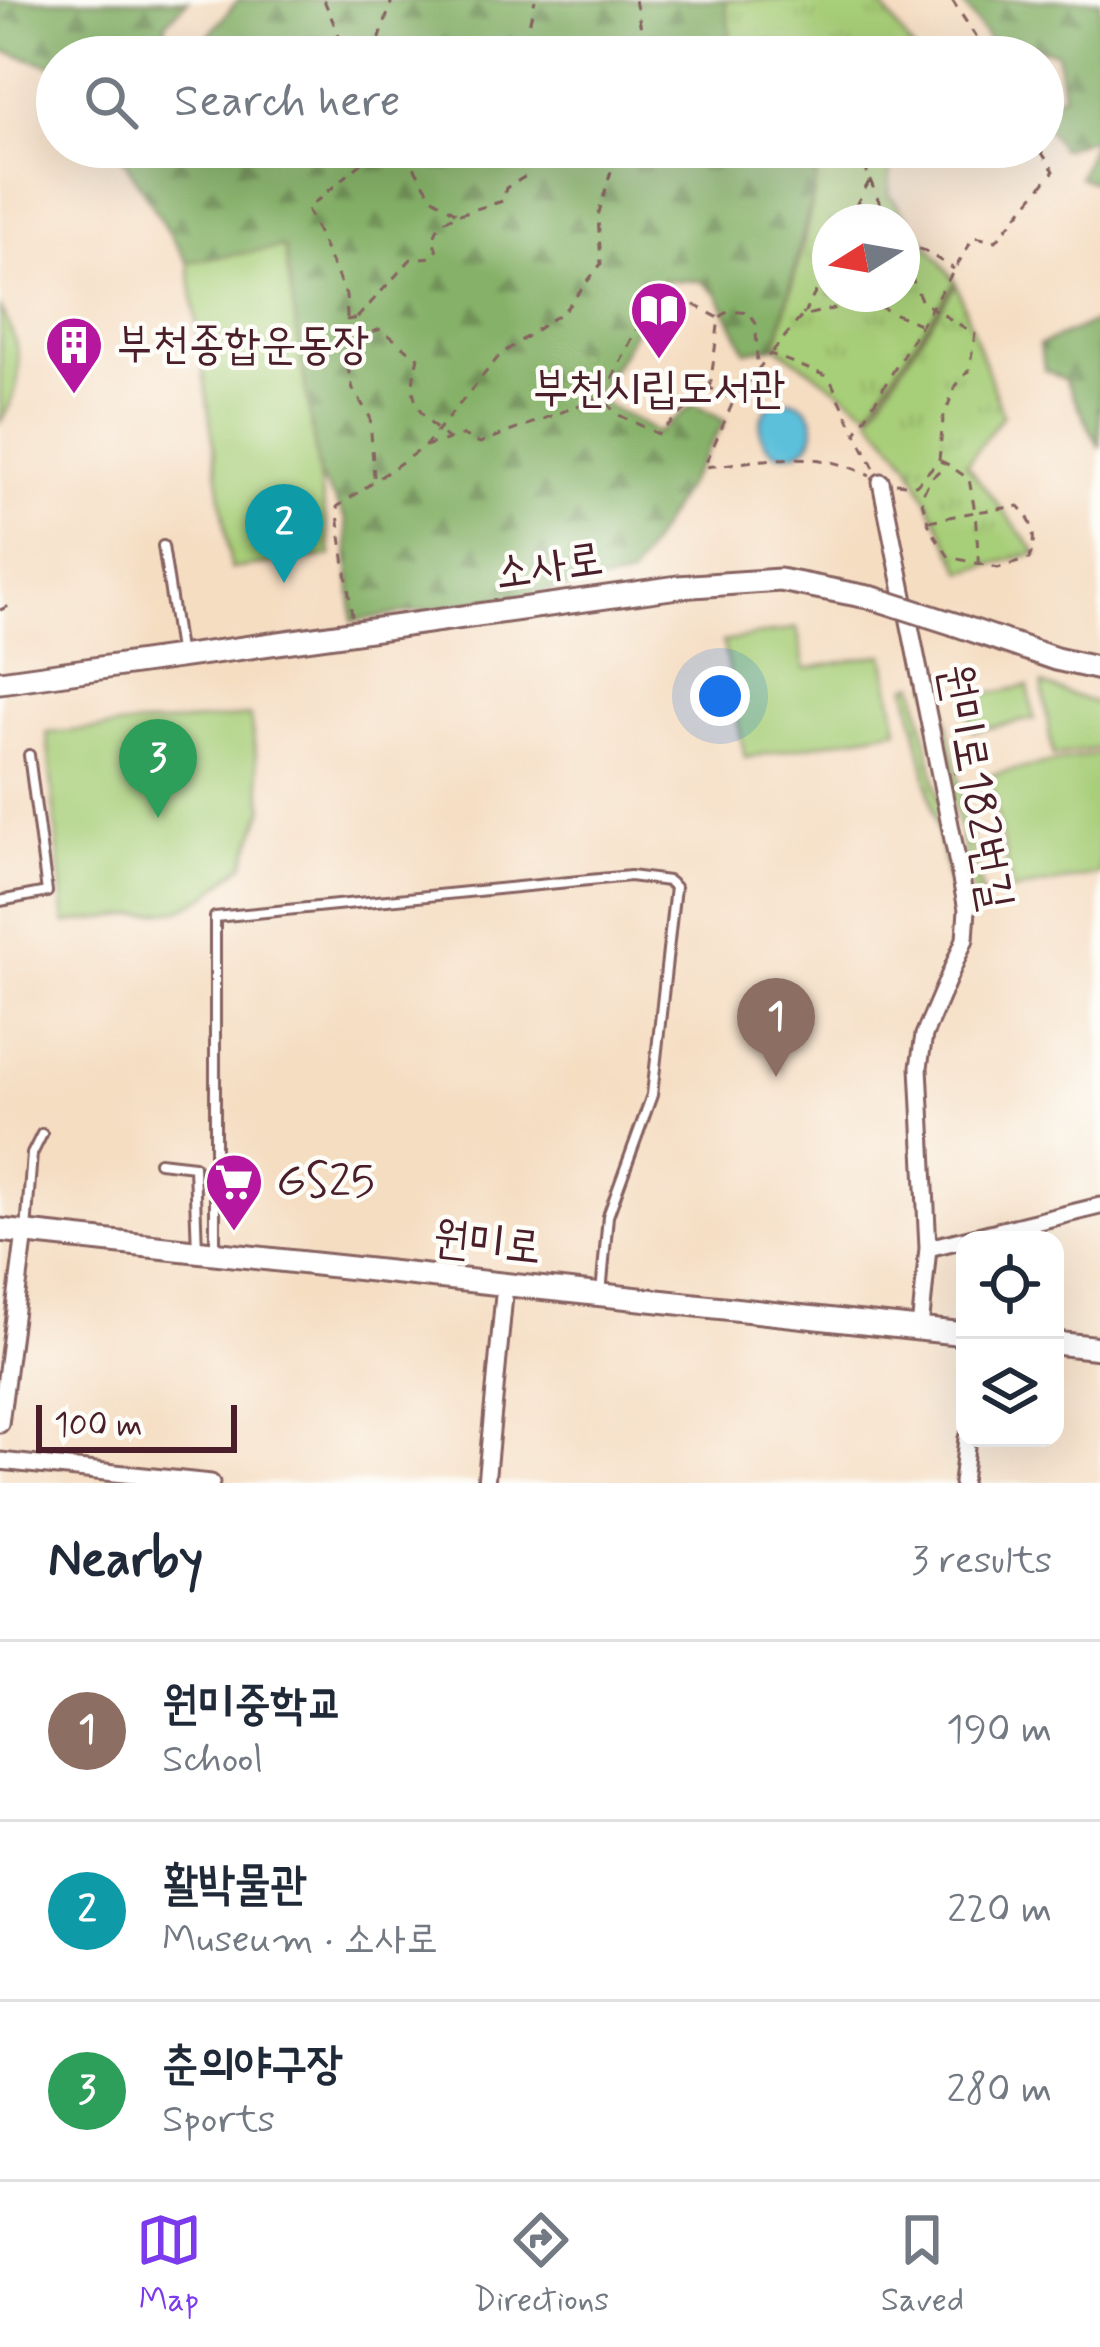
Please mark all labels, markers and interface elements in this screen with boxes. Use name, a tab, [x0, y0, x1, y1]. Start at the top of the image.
search box	[36, 36, 1064, 168]
icon: search	[78, 69, 144, 135]
text: Search here	[174, 73, 401, 132]
north arrow	[812, 204, 920, 312]
library icon: 부천시립도서관	[628, 279, 690, 361]
building icon: 부천종합운동장	[43, 314, 105, 396]
place label: 부천종합운동장	[116, 316, 369, 375]
place label: 부천시립도서관	[532, 360, 786, 419]
pin: 2	[245, 484, 323, 583]
street label: 소사로	[491, 530, 607, 604]
street label: 원미로182번길	[924, 659, 1026, 915]
your location	[690, 666, 750, 726]
pin: 3	[119, 719, 197, 818]
pin: 1	[737, 978, 815, 1077]
supermarket icon: GS25	[203, 1151, 265, 1233]
place label: GS25	[276, 1153, 375, 1212]
street label: 원미로	[430, 1209, 544, 1279]
map controls	[956, 1231, 1064, 1447]
button: locate	[956, 1231, 1064, 1339]
button: layers	[956, 1339, 1064, 1447]
scale bar	[36, 1399, 237, 1452]
text: 100 m	[54, 1404, 143, 1448]
text: Nearby	[48, 1528, 203, 1594]
text: 3 results	[911, 1536, 1052, 1587]
text: 원미중학교	[162, 1676, 343, 1735]
text: 1	[78, 1705, 96, 1756]
text: 190 m	[946, 1705, 1052, 1756]
text: School	[162, 1735, 263, 1786]
text: 활박물관	[162, 1856, 307, 1915]
text: 2	[77, 1885, 97, 1936]
text: 220 m	[947, 1885, 1052, 1936]
text: Museum · 소사로	[162, 1915, 438, 1966]
text: 춘의야구장	[162, 2036, 343, 2095]
text: 3	[78, 2065, 96, 2116]
text: 280 m	[947, 2065, 1052, 2116]
text: Sports	[162, 2095, 275, 2146]
tab: Map	[136, 2207, 202, 2323]
tab: Directions	[473, 2207, 609, 2323]
tab: Saved	[881, 2207, 964, 2323]

